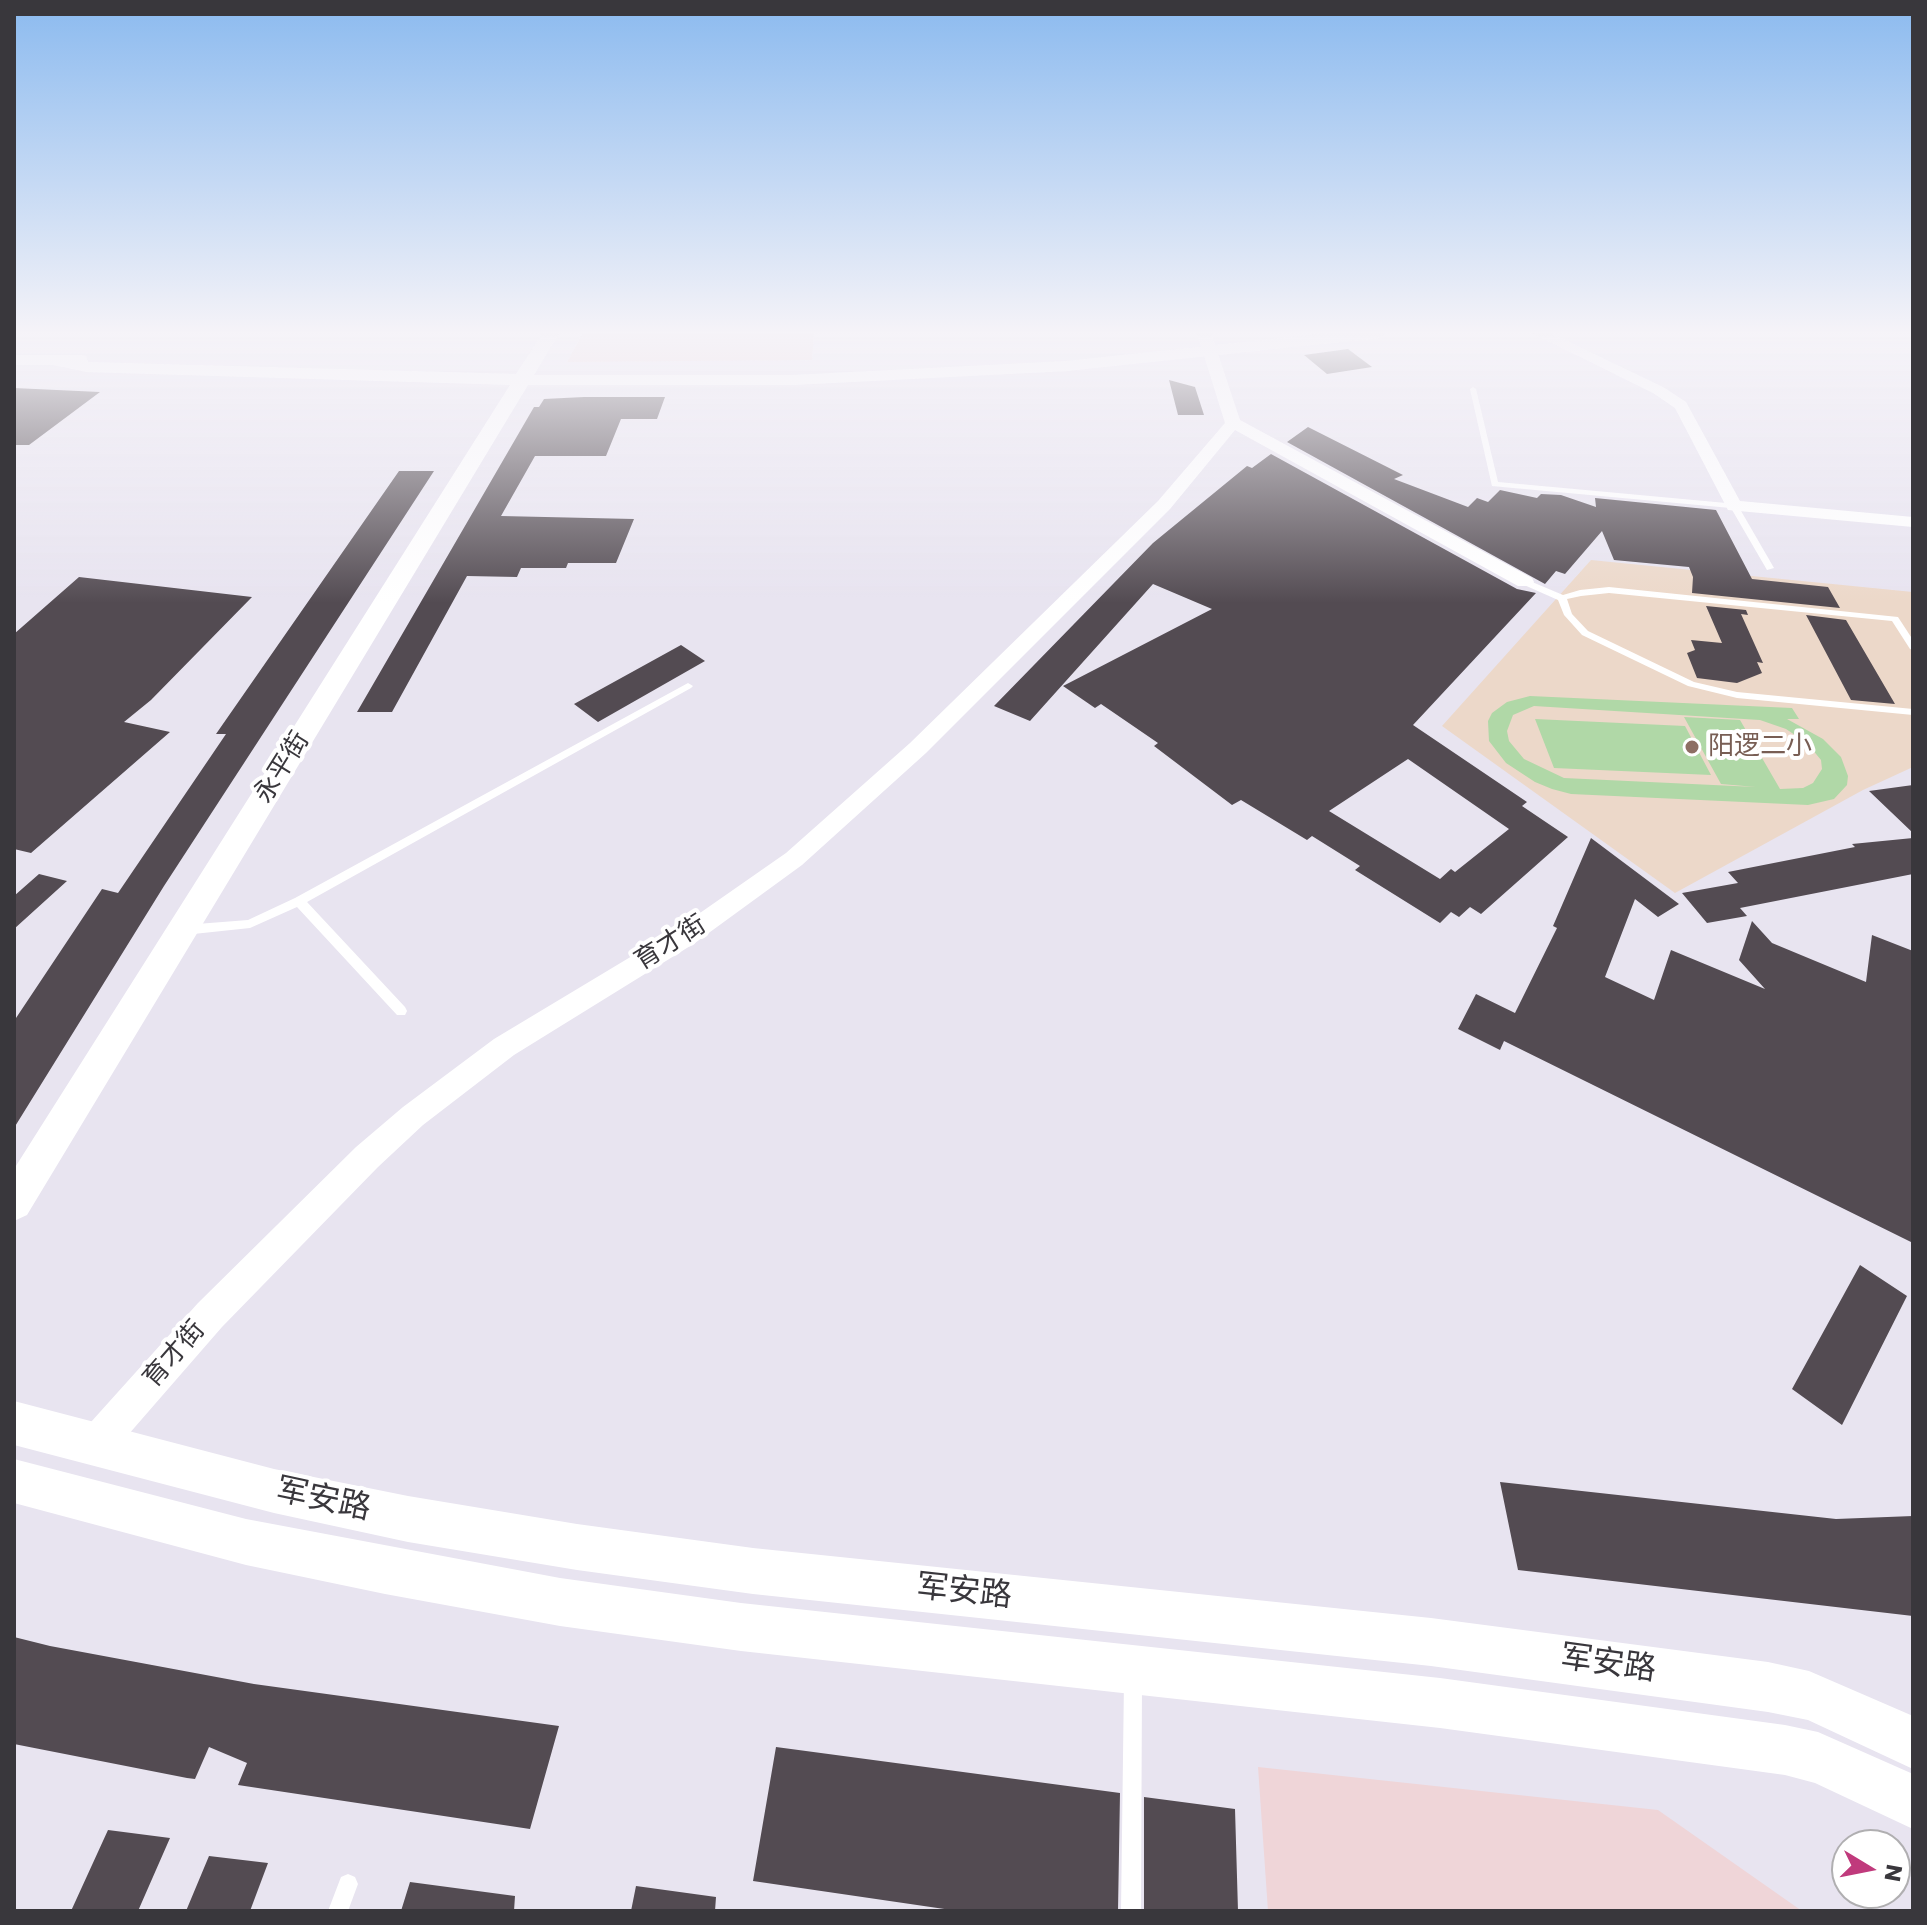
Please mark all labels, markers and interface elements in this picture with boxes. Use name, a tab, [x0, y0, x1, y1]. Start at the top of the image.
street label: 永平街	[249, 727, 317, 809]
place label: 阳逻二小	[1708, 731, 1812, 763]
marker: 阳逻二小	[1683, 738, 1701, 756]
street label: 育才街	[630, 910, 712, 978]
street label: 育才街	[138, 1315, 212, 1395]
street label: 军安路	[272, 1472, 374, 1530]
street label: 军安路	[914, 1569, 1014, 1617]
street label: 军安路	[1558, 1639, 1658, 1691]
north arrow	[1831, 1829, 1911, 1909]
text: N	[1876, 1862, 1910, 1884]

